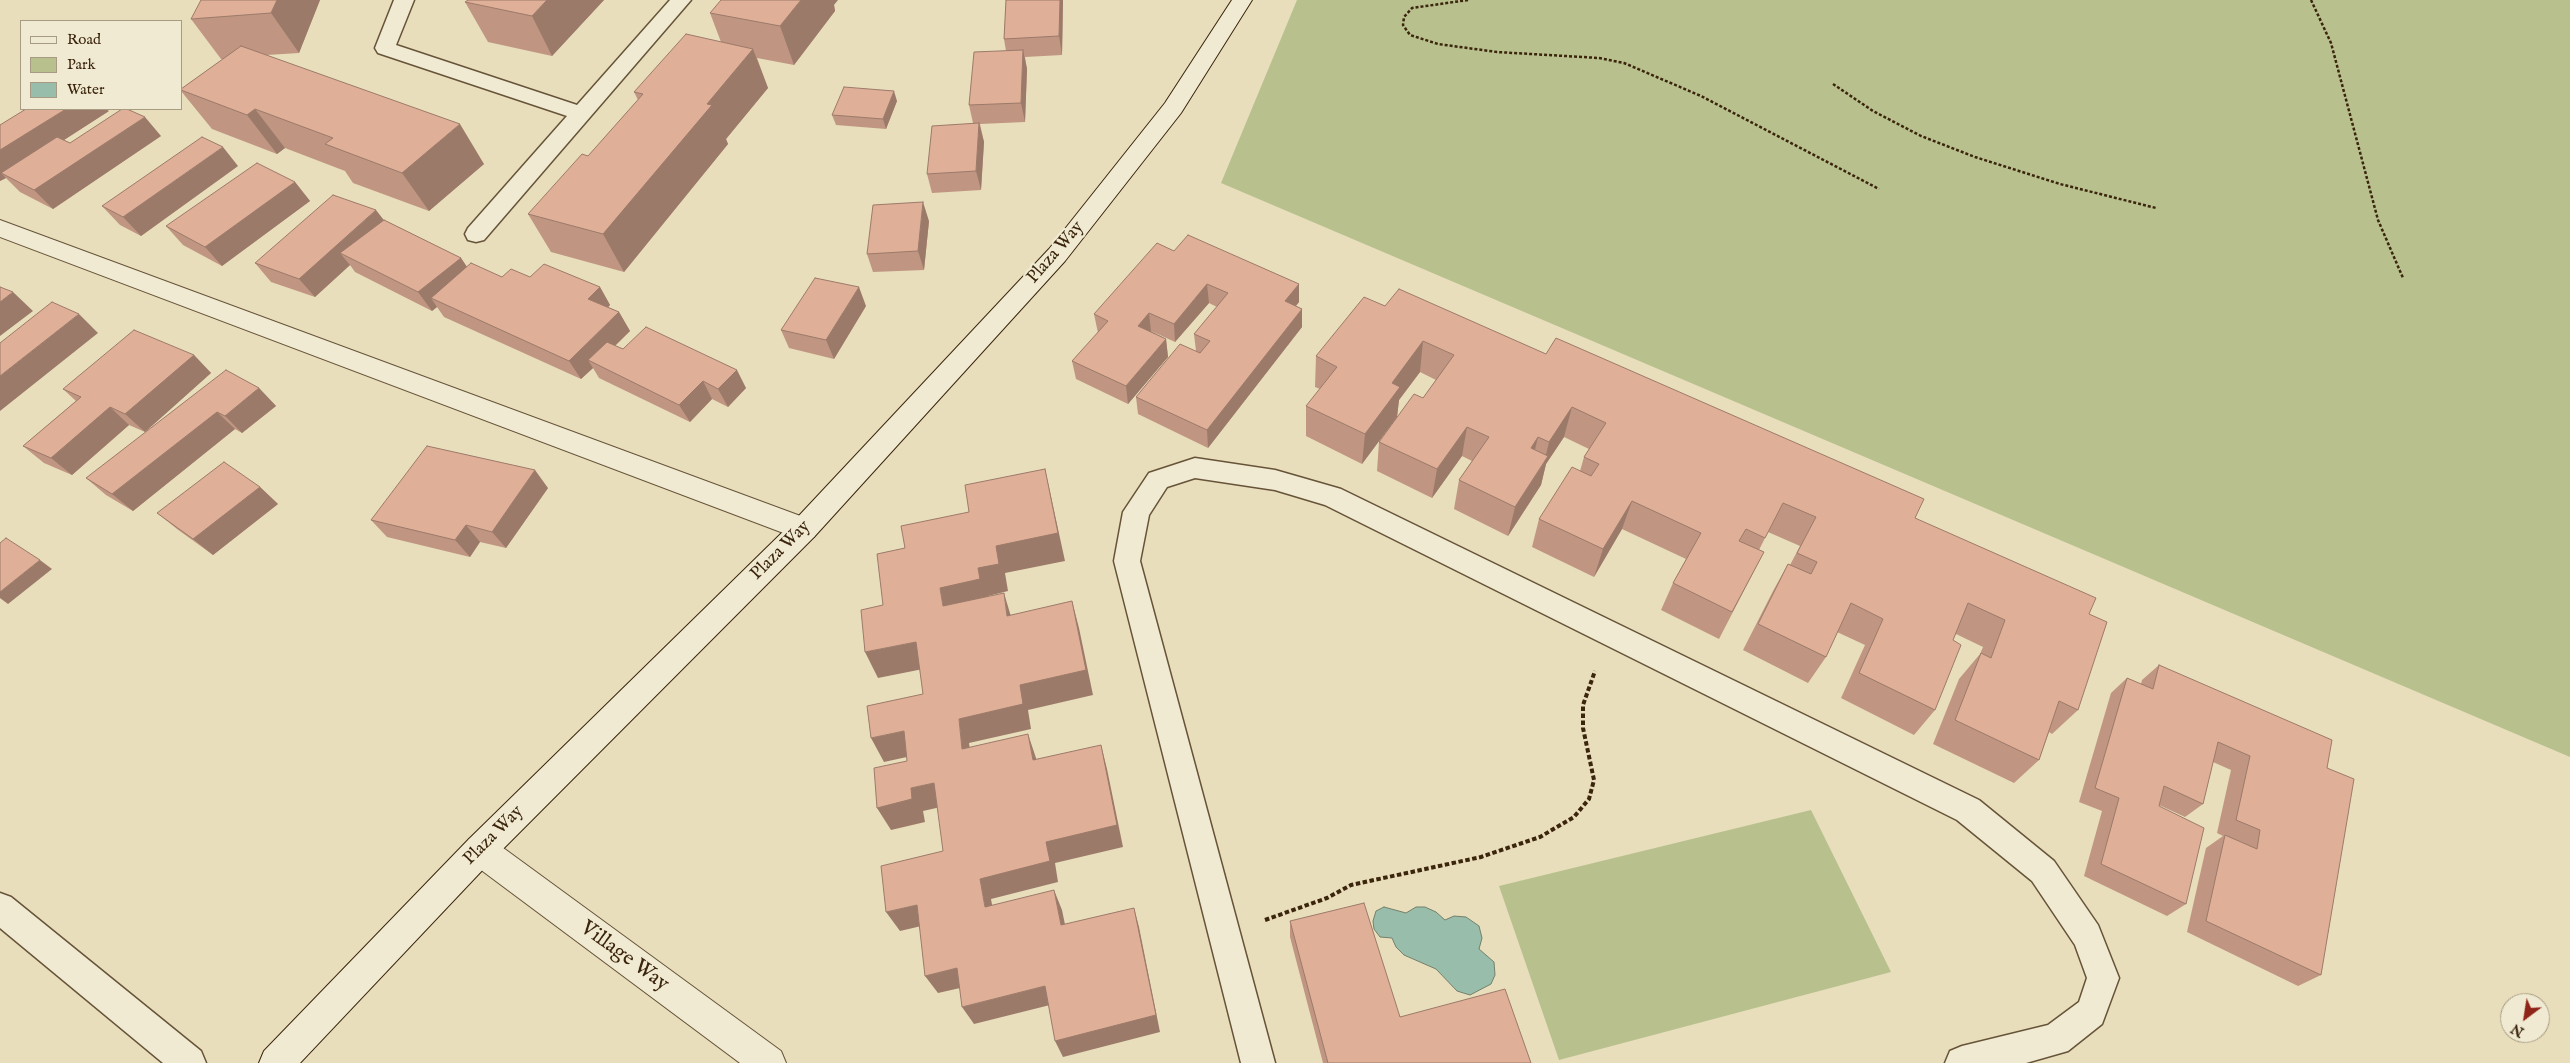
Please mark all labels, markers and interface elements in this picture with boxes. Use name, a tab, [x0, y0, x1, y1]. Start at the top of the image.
legend	[20, 20, 182, 110]
text: Road	[67, 30, 101, 49]
text: Park	[67, 55, 96, 74]
text: Water	[67, 80, 104, 99]
street label: Plaza Way	[1023, 217, 1089, 289]
street label: Plaza Way	[747, 517, 815, 585]
street label: Plaza Way	[460, 802, 528, 870]
street label: Village Way	[575, 916, 673, 998]
north arrow	[2500, 993, 2550, 1043]
text: N	[2508, 1019, 2528, 1041]

